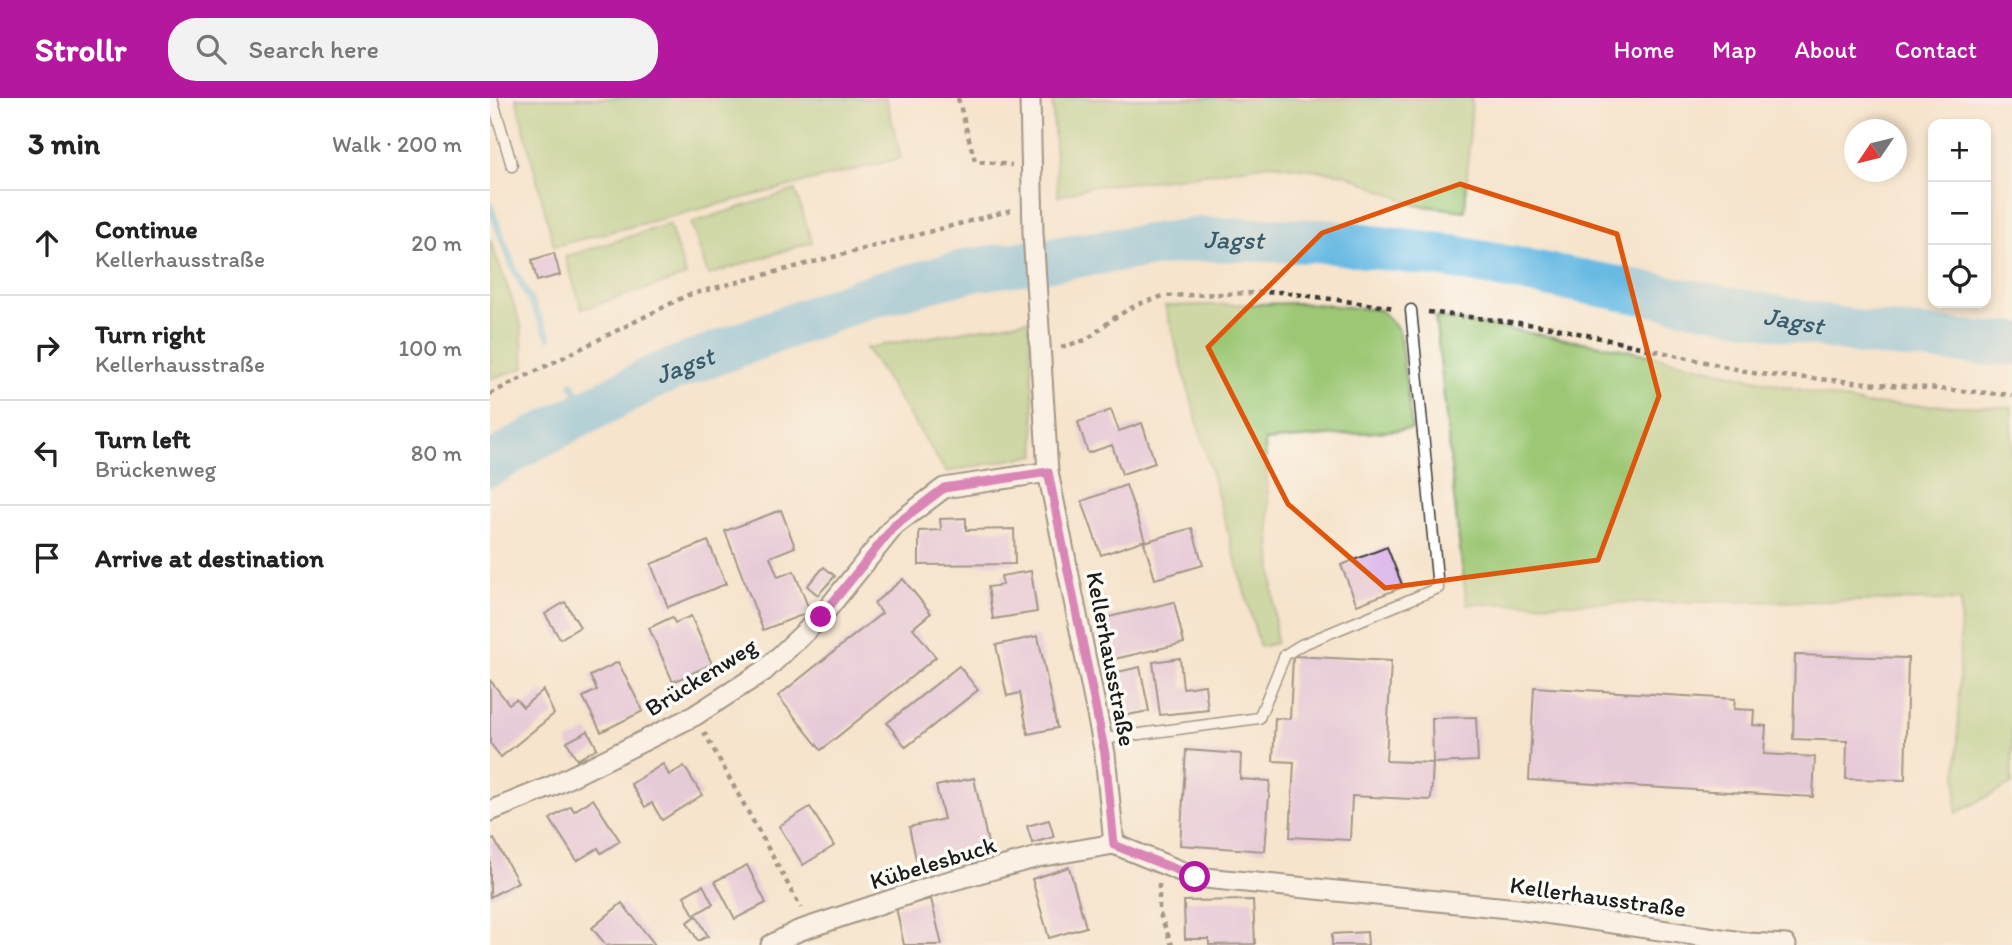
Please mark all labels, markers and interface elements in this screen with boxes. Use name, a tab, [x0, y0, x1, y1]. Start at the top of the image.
search box	[168, 18, 658, 81]
text: Strollr	[35, 30, 126, 69]
icon: search	[192, 30, 230, 68]
text: Search here	[248, 33, 379, 65]
text: Home	[1614, 35, 1674, 64]
text: Map	[1712, 35, 1756, 64]
text: About	[1794, 35, 1857, 64]
text: Contact	[1895, 35, 1977, 64]
north arrow	[1844, 119, 1907, 182]
map controls	[1928, 119, 1991, 308]
button: +	[1928, 119, 1991, 182]
text: 3 min	[28, 125, 100, 162]
text: Walk · 200 m	[332, 130, 462, 158]
button: −	[1928, 182, 1991, 245]
text: Continue	[95, 213, 198, 245]
water label: Jagst	[1203, 223, 1266, 256]
icon: ahead	[28, 224, 66, 262]
text: 20 m	[411, 229, 462, 257]
text: Kellerhausstraße	[95, 245, 265, 273]
button: locate	[1928, 245, 1991, 308]
water label: Jagst	[1761, 299, 1829, 342]
text: Turn right	[95, 318, 206, 350]
icon: right	[28, 329, 66, 367]
text: 100 m	[398, 334, 462, 362]
water label: Jagst	[651, 339, 721, 391]
text: Kellerhausstraße	[95, 350, 265, 378]
text: Turn left	[95, 423, 191, 455]
icon: left	[28, 434, 66, 472]
text: 80 m	[411, 439, 462, 467]
text: Brückenweg	[95, 455, 216, 483]
icon: arrive	[28, 539, 66, 577]
text: Arrive at destination	[95, 542, 324, 574]
street label: Kellerhausstraße	[1080, 569, 1143, 749]
route end	[805, 601, 836, 632]
street label: Brückenweg	[639, 630, 763, 722]
street label: Kübelesbuck	[866, 829, 1000, 895]
route start	[1179, 861, 1210, 892]
street label: Kellerhausstraße	[1508, 870, 1688, 923]

